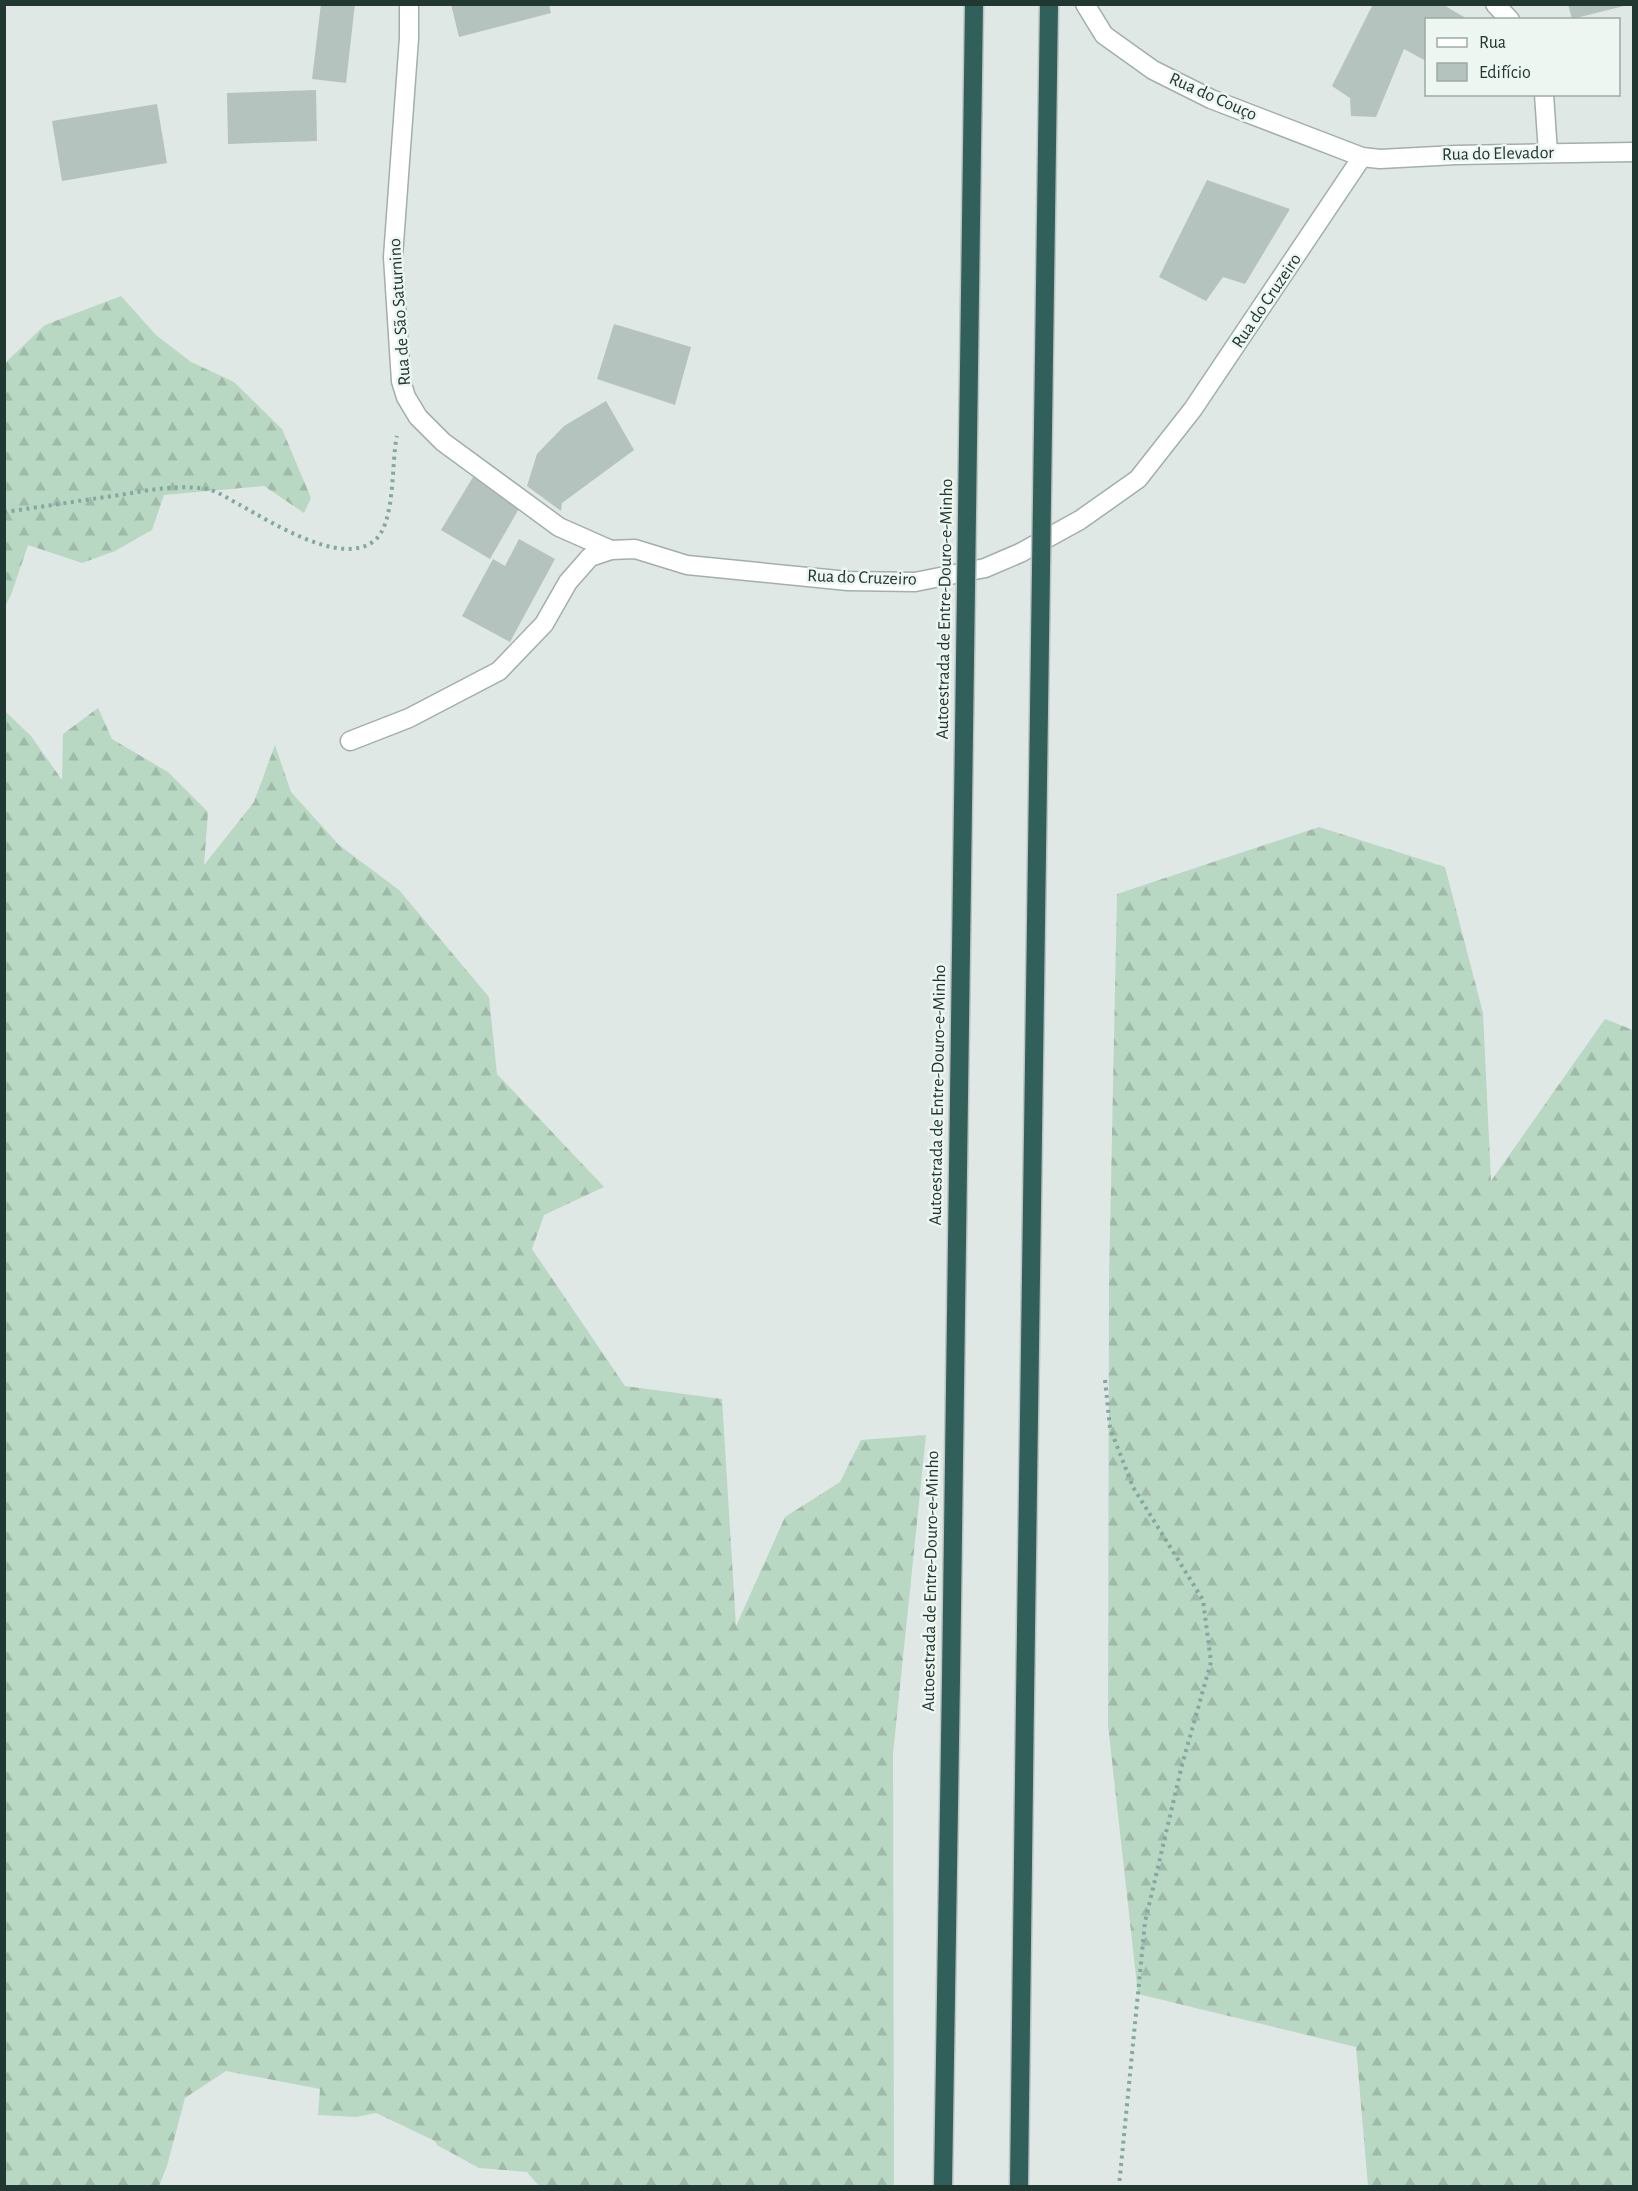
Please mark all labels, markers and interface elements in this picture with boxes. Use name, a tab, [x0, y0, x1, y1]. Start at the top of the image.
legend	[1425, 18, 1620, 96]
text: Rua	[1479, 34, 1506, 52]
text: Edifício	[1479, 64, 1531, 82]
street label: Rua do Couço	[1166, 70, 1260, 124]
street label: Rua do Elevador	[1442, 144, 1554, 164]
street label: Rua de São Saturnino	[386, 238, 414, 386]
street label: Rua do Cruzeiro	[1229, 250, 1305, 352]
street label: Autoestrada de Entre-Douro-e-Minho	[934, 478, 956, 740]
street label: Rua do Cruzeiro	[807, 567, 917, 589]
street label: Autoestrada de Entre-Douro-e-Minho	[927, 964, 949, 1226]
street label: Autoestrada de Entre-Douro-e-Minho	[920, 1450, 942, 1712]

